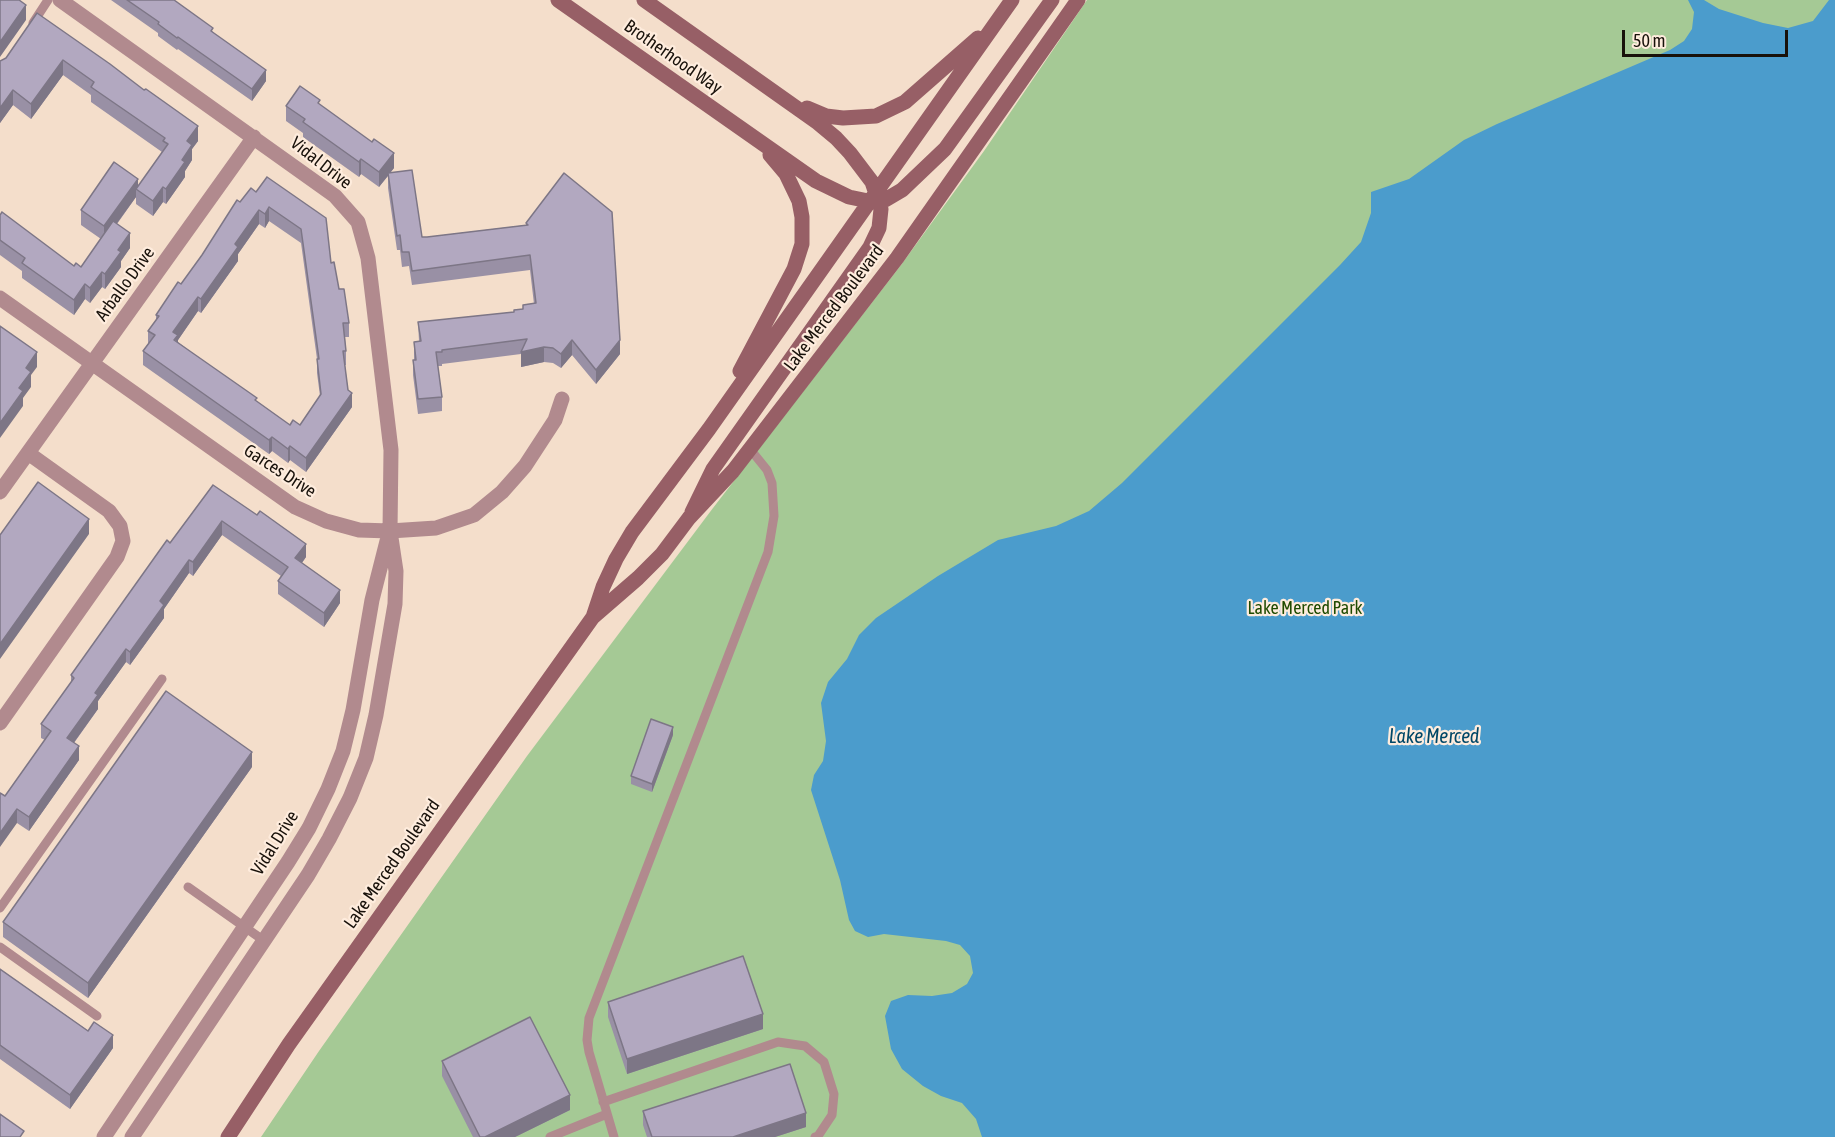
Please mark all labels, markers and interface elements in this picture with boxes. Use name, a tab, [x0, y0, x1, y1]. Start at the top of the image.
street label: Brotherhood Way	[620, 15, 726, 99]
scale bar	[1625, 18, 1792, 56]
text: 50 m	[1633, 30, 1665, 51]
street label: Vidal Drive	[286, 132, 356, 194]
street label: Lake Merced Boulevard	[779, 241, 889, 375]
street label: Arballo Drive	[91, 243, 159, 325]
street label: Garces Drive	[240, 440, 320, 502]
park label: Lake Merced Park	[1248, 597, 1362, 619]
water label: Lake Merced	[1389, 725, 1479, 749]
street label: Lake Merced Boulevard	[339, 795, 445, 933]
street label: Vidal Drive	[247, 807, 303, 879]

